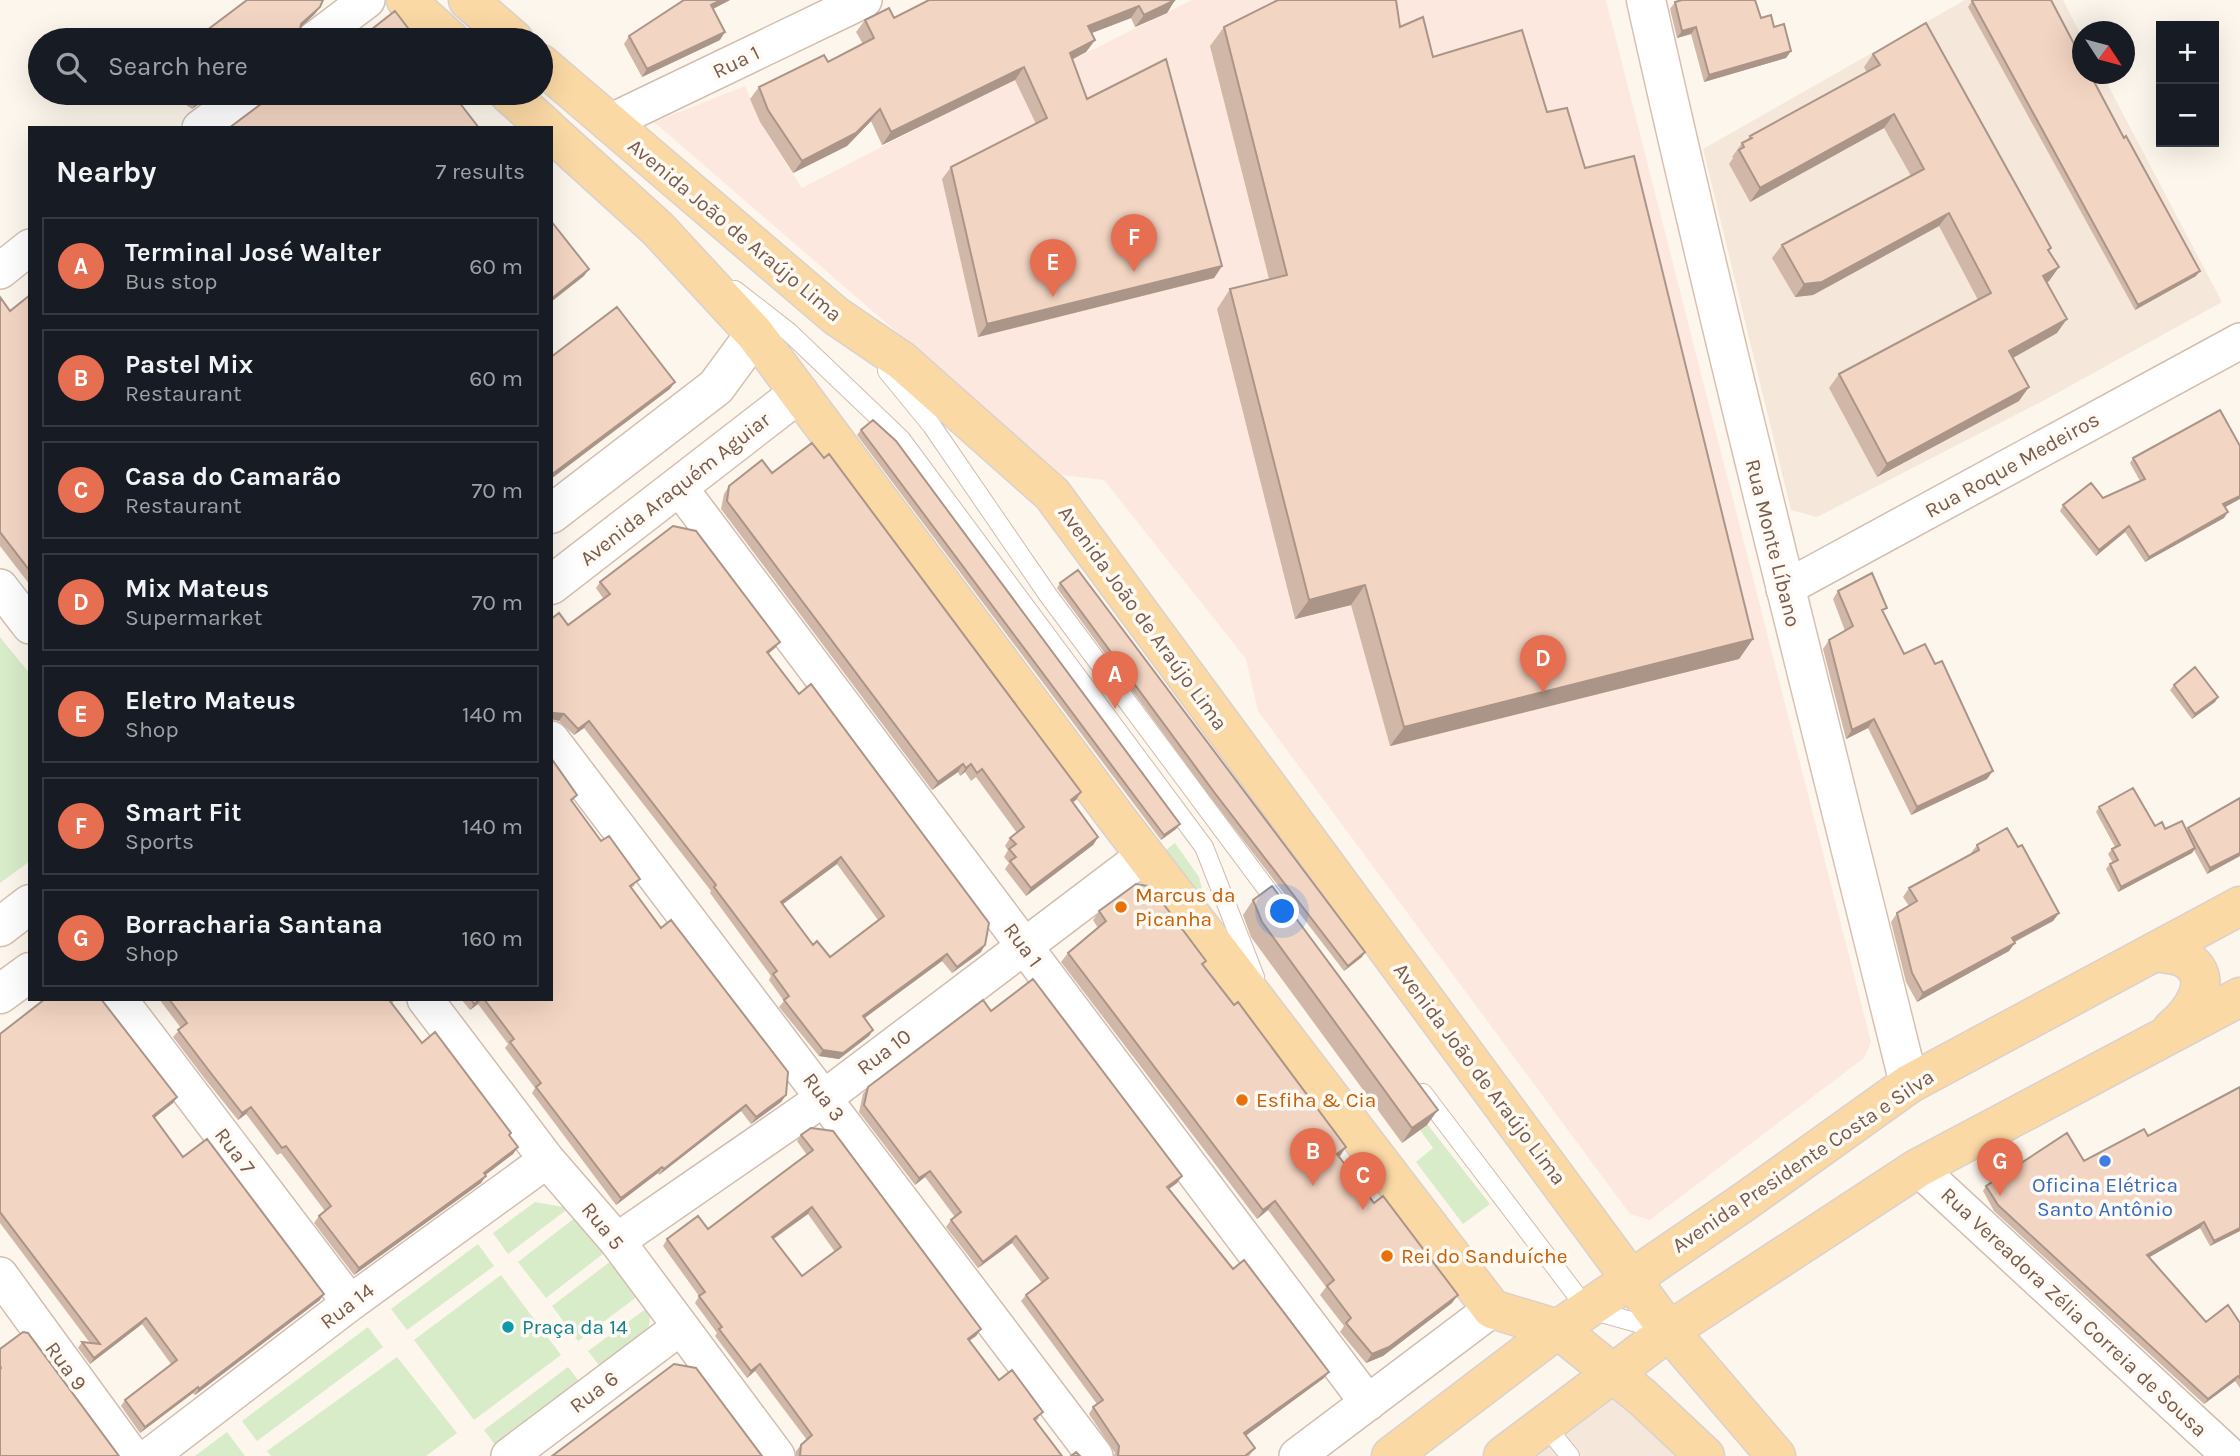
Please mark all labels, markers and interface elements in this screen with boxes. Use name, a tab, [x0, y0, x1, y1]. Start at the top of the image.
north arrow	[2072, 21, 2135, 84]
map controls	[2156, 21, 2219, 147]
button: +	[2156, 21, 2219, 84]
search box	[28, 28, 553, 105]
street label: Rua 1	[709, 40, 763, 84]
icon: search	[52, 48, 90, 86]
text: Search here	[108, 51, 248, 82]
button: −	[2156, 84, 2219, 147]
street label: Avenida João de Araújo Lima	[623, 134, 847, 326]
text: Nearby	[56, 154, 156, 190]
text: 7 results	[435, 158, 525, 185]
pin: F	[1111, 214, 1157, 272]
text: Terminal José Walter	[125, 237, 381, 268]
pin: E	[1030, 239, 1076, 297]
text: A	[74, 253, 88, 280]
text: 60 m	[469, 253, 523, 280]
text: Bus stop	[125, 268, 218, 295]
text: Pastel Mix	[125, 349, 253, 380]
text: B	[74, 365, 88, 392]
text: 60 m	[469, 365, 523, 392]
text: Restaurant	[125, 380, 242, 407]
street label: Avenida Araquém Aguiar	[575, 407, 775, 571]
street label: Rua Roque Medeiros	[1921, 407, 2103, 523]
street label: Rua Monte Líbano	[1741, 457, 1805, 629]
text: Casa do Camarão	[125, 461, 341, 492]
text: C	[74, 477, 88, 504]
text: 70 m	[472, 477, 523, 504]
text: Restaurant	[125, 492, 242, 519]
street label: Avenida João de Araújo Lima	[1053, 501, 1233, 735]
text: Mix Mateus	[125, 573, 269, 604]
text: D	[73, 589, 89, 616]
text: 70 m	[472, 589, 523, 616]
text: Supermarket	[125, 604, 262, 631]
pin: D	[1520, 635, 1566, 693]
pin: A	[1092, 651, 1138, 709]
text: Eletro Mateus	[125, 685, 296, 716]
text: E	[74, 701, 88, 728]
text: 140 m	[462, 701, 523, 728]
text: Shop	[125, 716, 179, 743]
text: Smart Fit	[125, 797, 242, 828]
text: F	[75, 813, 87, 840]
text: 140 m	[462, 813, 523, 840]
text: Sports	[125, 828, 194, 855]
place label: Marcus da Picanha	[1135, 883, 1236, 931]
your location	[1265, 894, 1299, 928]
marker: Marcus da Picanha	[1113, 899, 1129, 915]
text: Borracharia Santana	[125, 909, 383, 940]
street label: Rua 1	[999, 918, 1047, 972]
text: G	[73, 925, 89, 952]
text: 160 m	[462, 925, 523, 952]
text: Shop	[125, 940, 179, 967]
street label: Avenida João de Araújo Lima	[1389, 958, 1571, 1190]
street label: Rua 10	[852, 1024, 916, 1080]
street label: Avenida Presidente Costa e Silva	[1668, 1064, 1938, 1258]
street label: Rua 3	[798, 1068, 850, 1126]
place label: Esfiha & Cia	[1256, 1088, 1376, 1112]
marker: Esfiha & Cia	[1234, 1092, 1250, 1108]
street label: Rua 7	[210, 1123, 260, 1179]
pin: B	[1290, 1128, 1336, 1186]
pin: G	[1977, 1138, 2023, 1196]
pin: C	[1340, 1152, 1386, 1210]
marker: Oficina Elétrica Santo Antônio	[2097, 1153, 2113, 1169]
place label: Oficina Elétrica Santo Antônio	[2032, 1173, 2178, 1221]
street label: Rua Vereadora Zélia Correia de Sousa	[1936, 1182, 2212, 1442]
street label: Rua 5	[577, 1197, 629, 1255]
place label: Rei do Sanduíche	[1401, 1244, 1567, 1268]
marker: Rei do Sanduíche	[1379, 1248, 1395, 1264]
street label: Rua 14	[316, 1278, 379, 1334]
place label: Praça da 14	[522, 1315, 628, 1339]
marker: Praça da 14	[500, 1319, 516, 1335]
street label: Rua 9	[40, 1337, 92, 1395]
street label: Rua 6	[565, 1366, 623, 1418]

